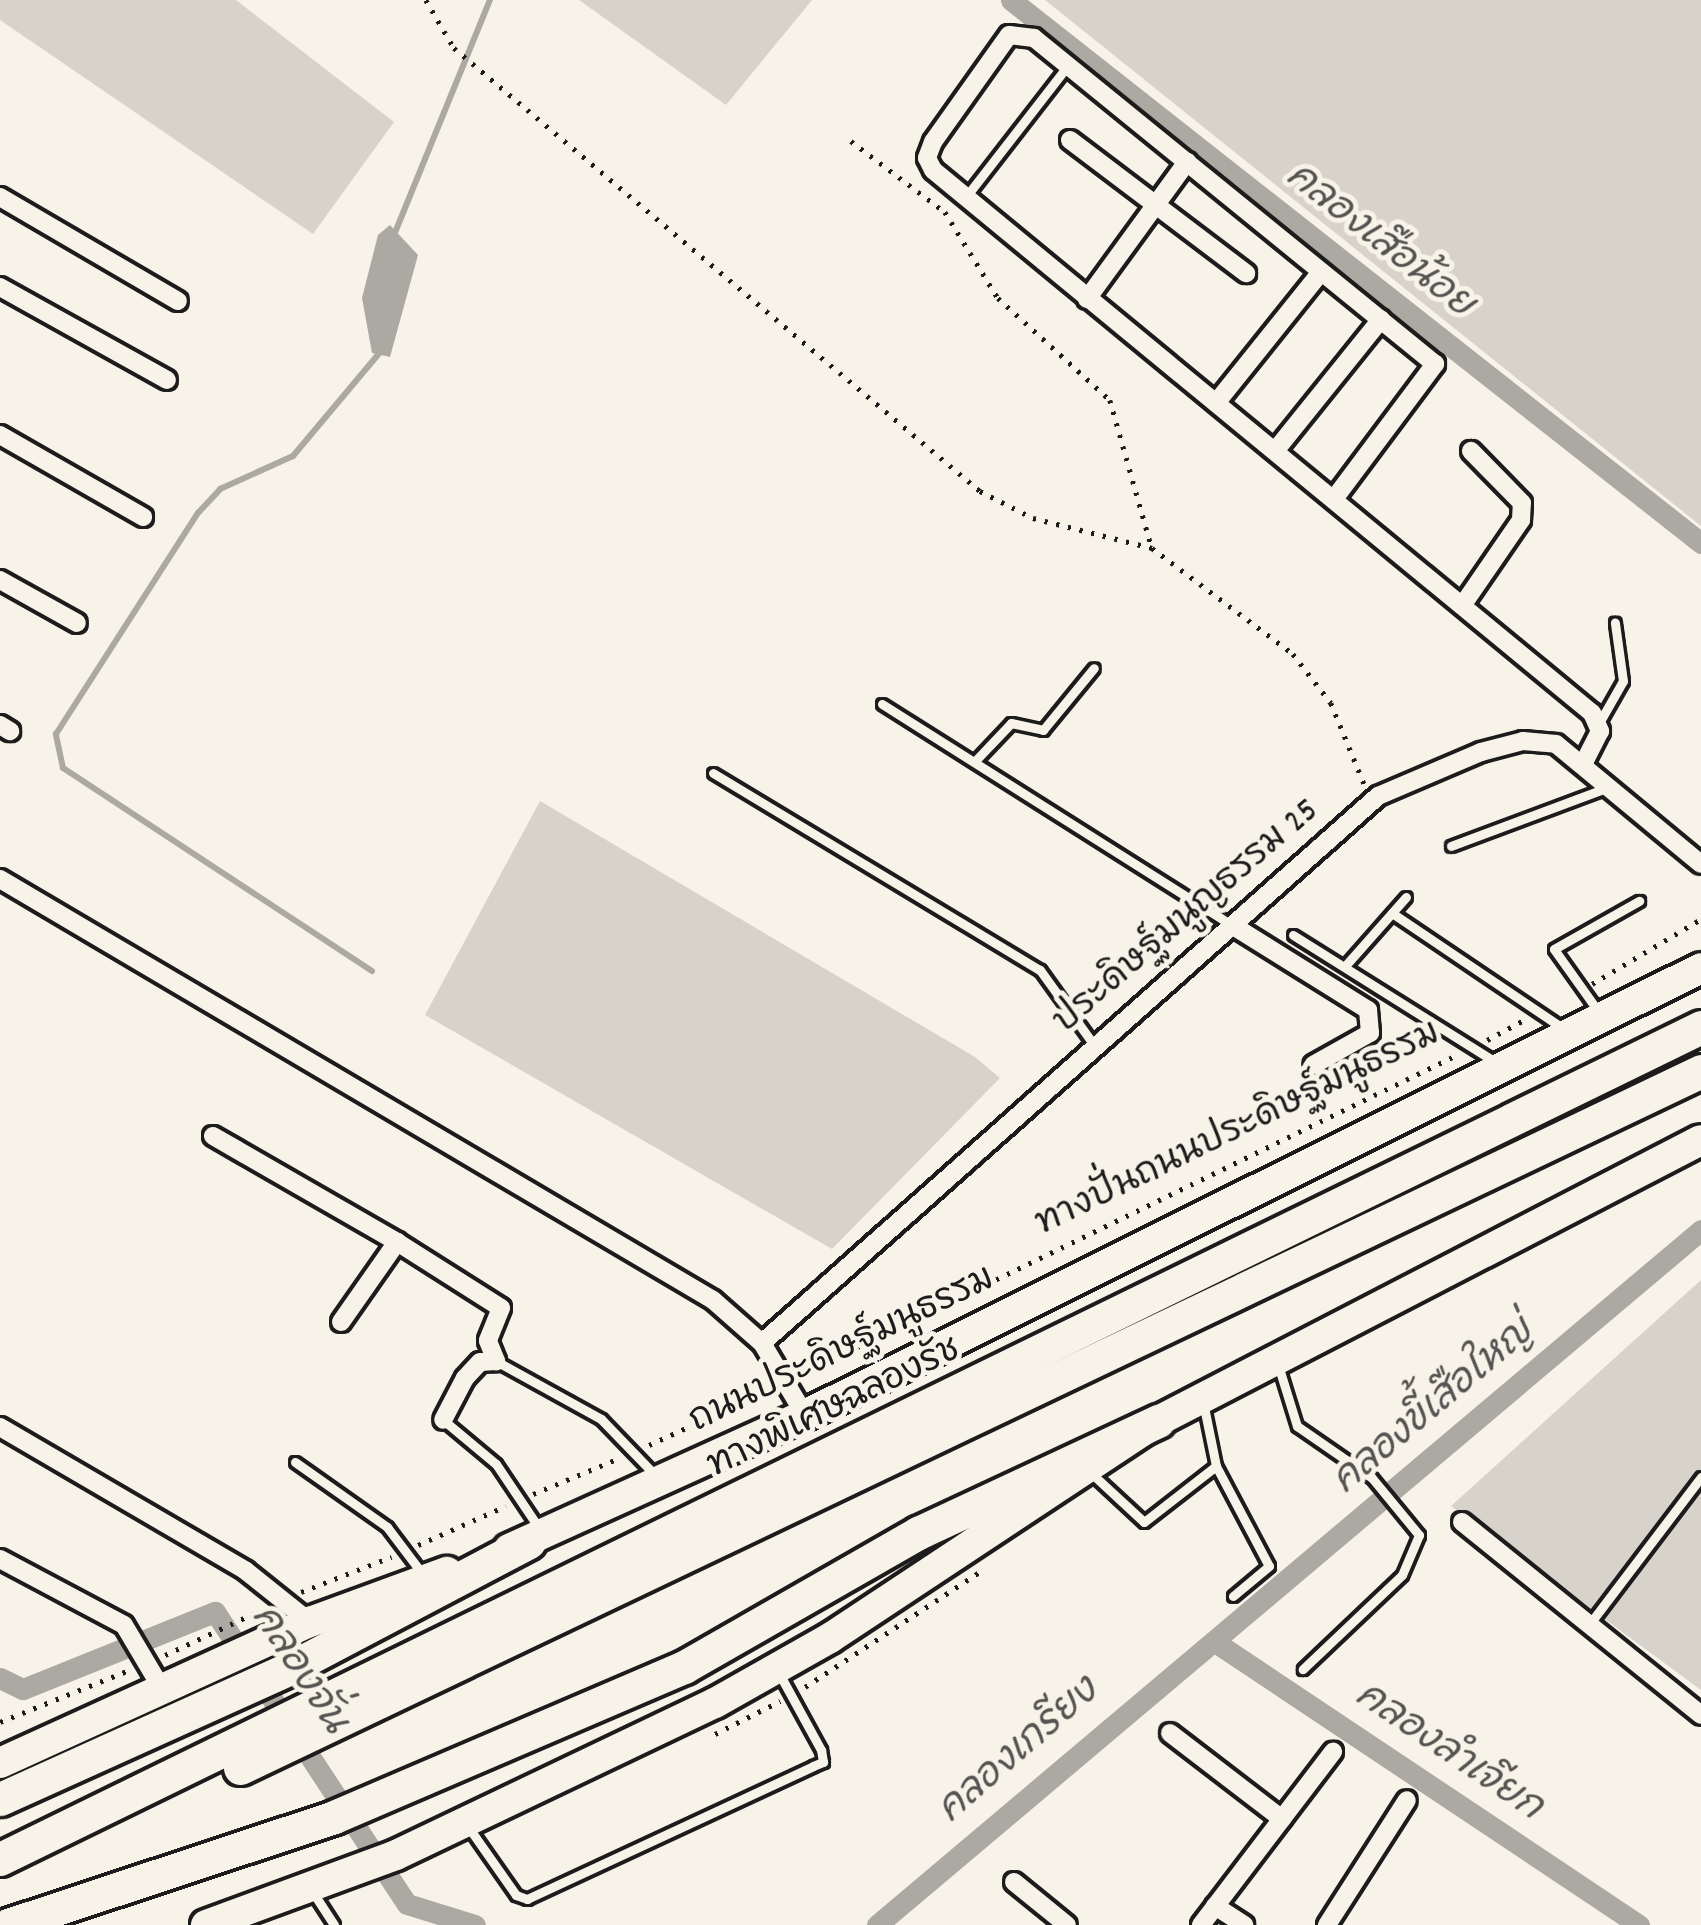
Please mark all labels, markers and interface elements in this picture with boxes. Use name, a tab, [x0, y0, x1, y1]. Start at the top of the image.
water label: คลองเสือน้อย	[1275, 155, 1481, 331]
street label: ประดิษฐ์มนูญธรรม 25	[1047, 791, 1329, 1045]
street label: ทางปั่นถนนประดิษฐ์มนูธรรม	[1030, 1014, 1448, 1248]
street label: ถนนประดิษฐ์มนูธรรม	[683, 1259, 1003, 1445]
water label: คลองขี้เสือใหญ่	[1325, 1311, 1545, 1507]
street label: ทางพิเศษฉลองรัช	[701, 1330, 969, 1490]
water label: คลองจั่น	[238, 1598, 356, 1744]
water label: คลองเกรียง	[930, 1671, 1110, 1835]
water label: คลองลำเจียก	[1345, 1674, 1549, 1834]

